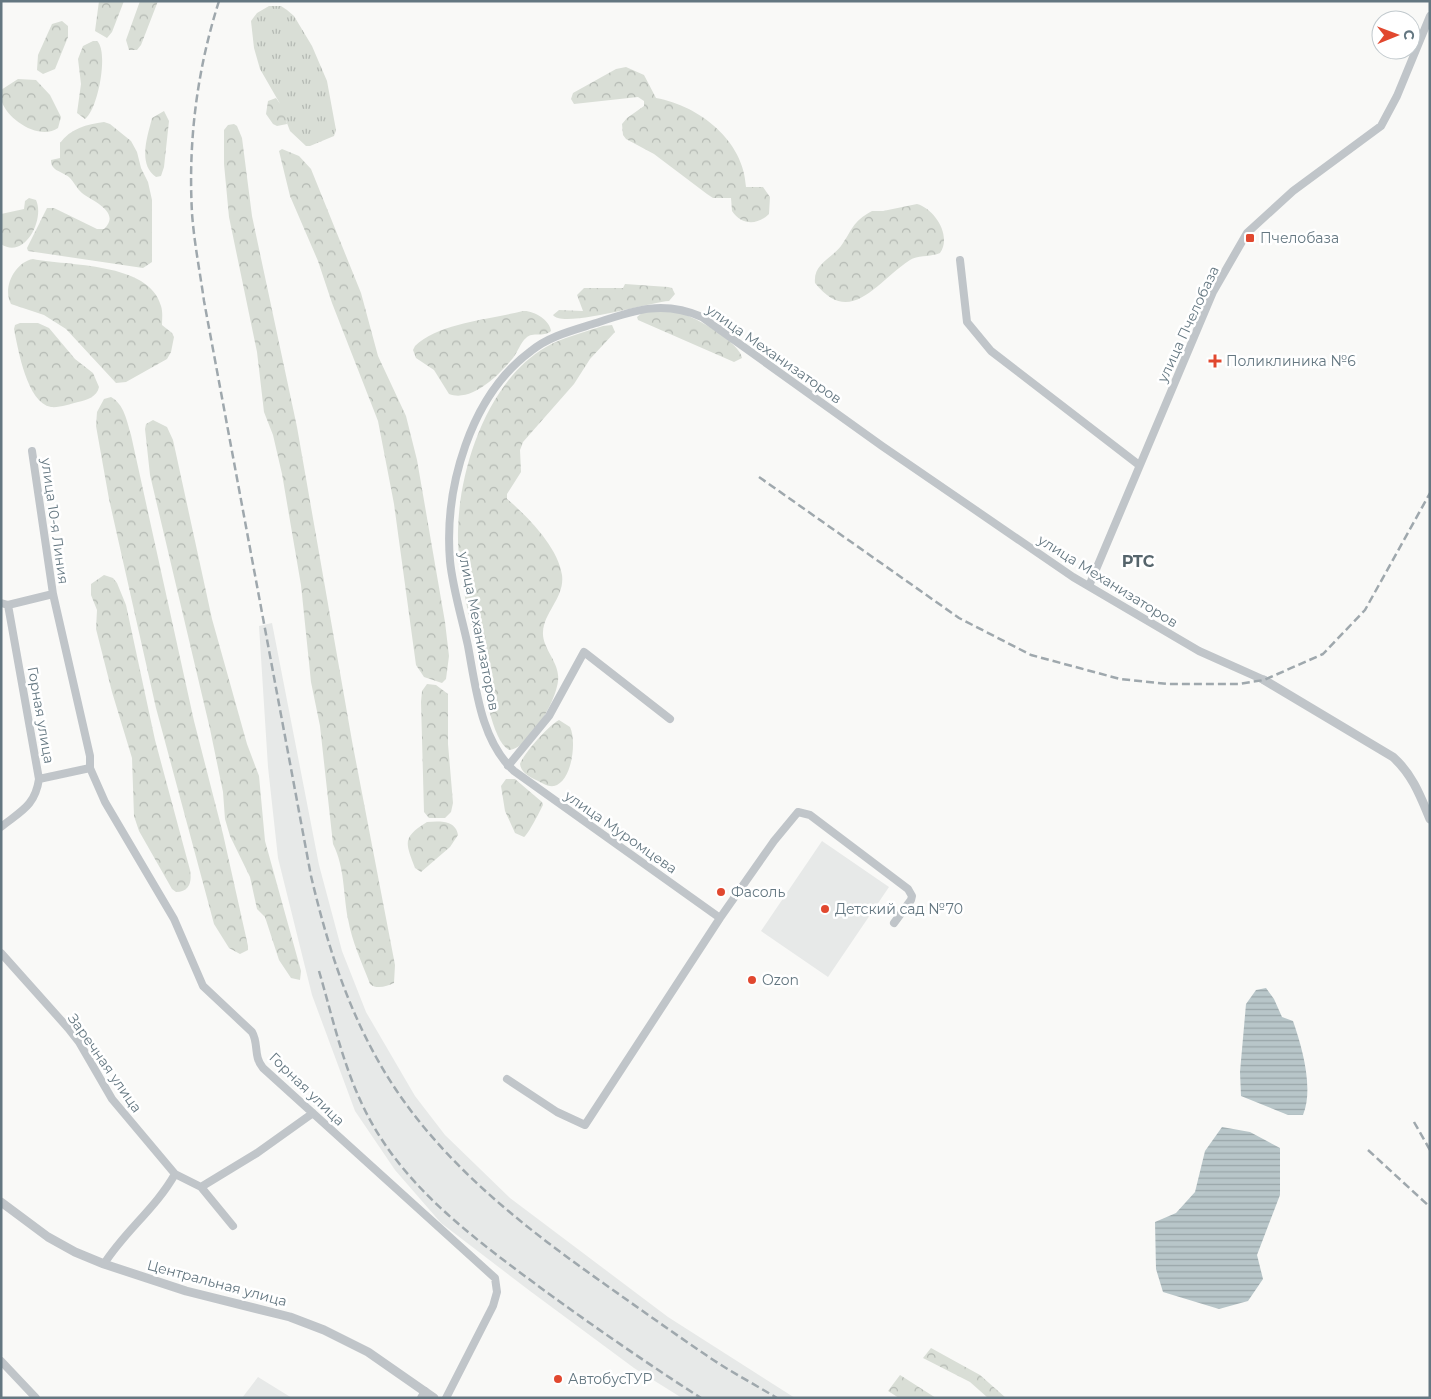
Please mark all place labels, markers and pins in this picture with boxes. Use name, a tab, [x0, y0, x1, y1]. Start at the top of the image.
place label: Пчелобаза	[1260, 229, 1339, 247]
marker: Пчелобаза	[1244, 232, 1256, 244]
place label: Поликлиника №6	[1226, 352, 1356, 370]
marker: Поликлиника №6	[1208, 354, 1222, 368]
place label: Фасоль	[731, 883, 785, 901]
marker: Фасоль	[715, 886, 727, 898]
place label: Детский сад №70	[835, 900, 963, 918]
marker: Детский сад №70	[819, 903, 831, 915]
place label: Ozon	[762, 971, 799, 989]
marker: Ozon	[746, 974, 758, 986]
place label: АвтобусТУР	[568, 1370, 652, 1388]
marker: АвтобусТУР	[552, 1373, 564, 1385]

